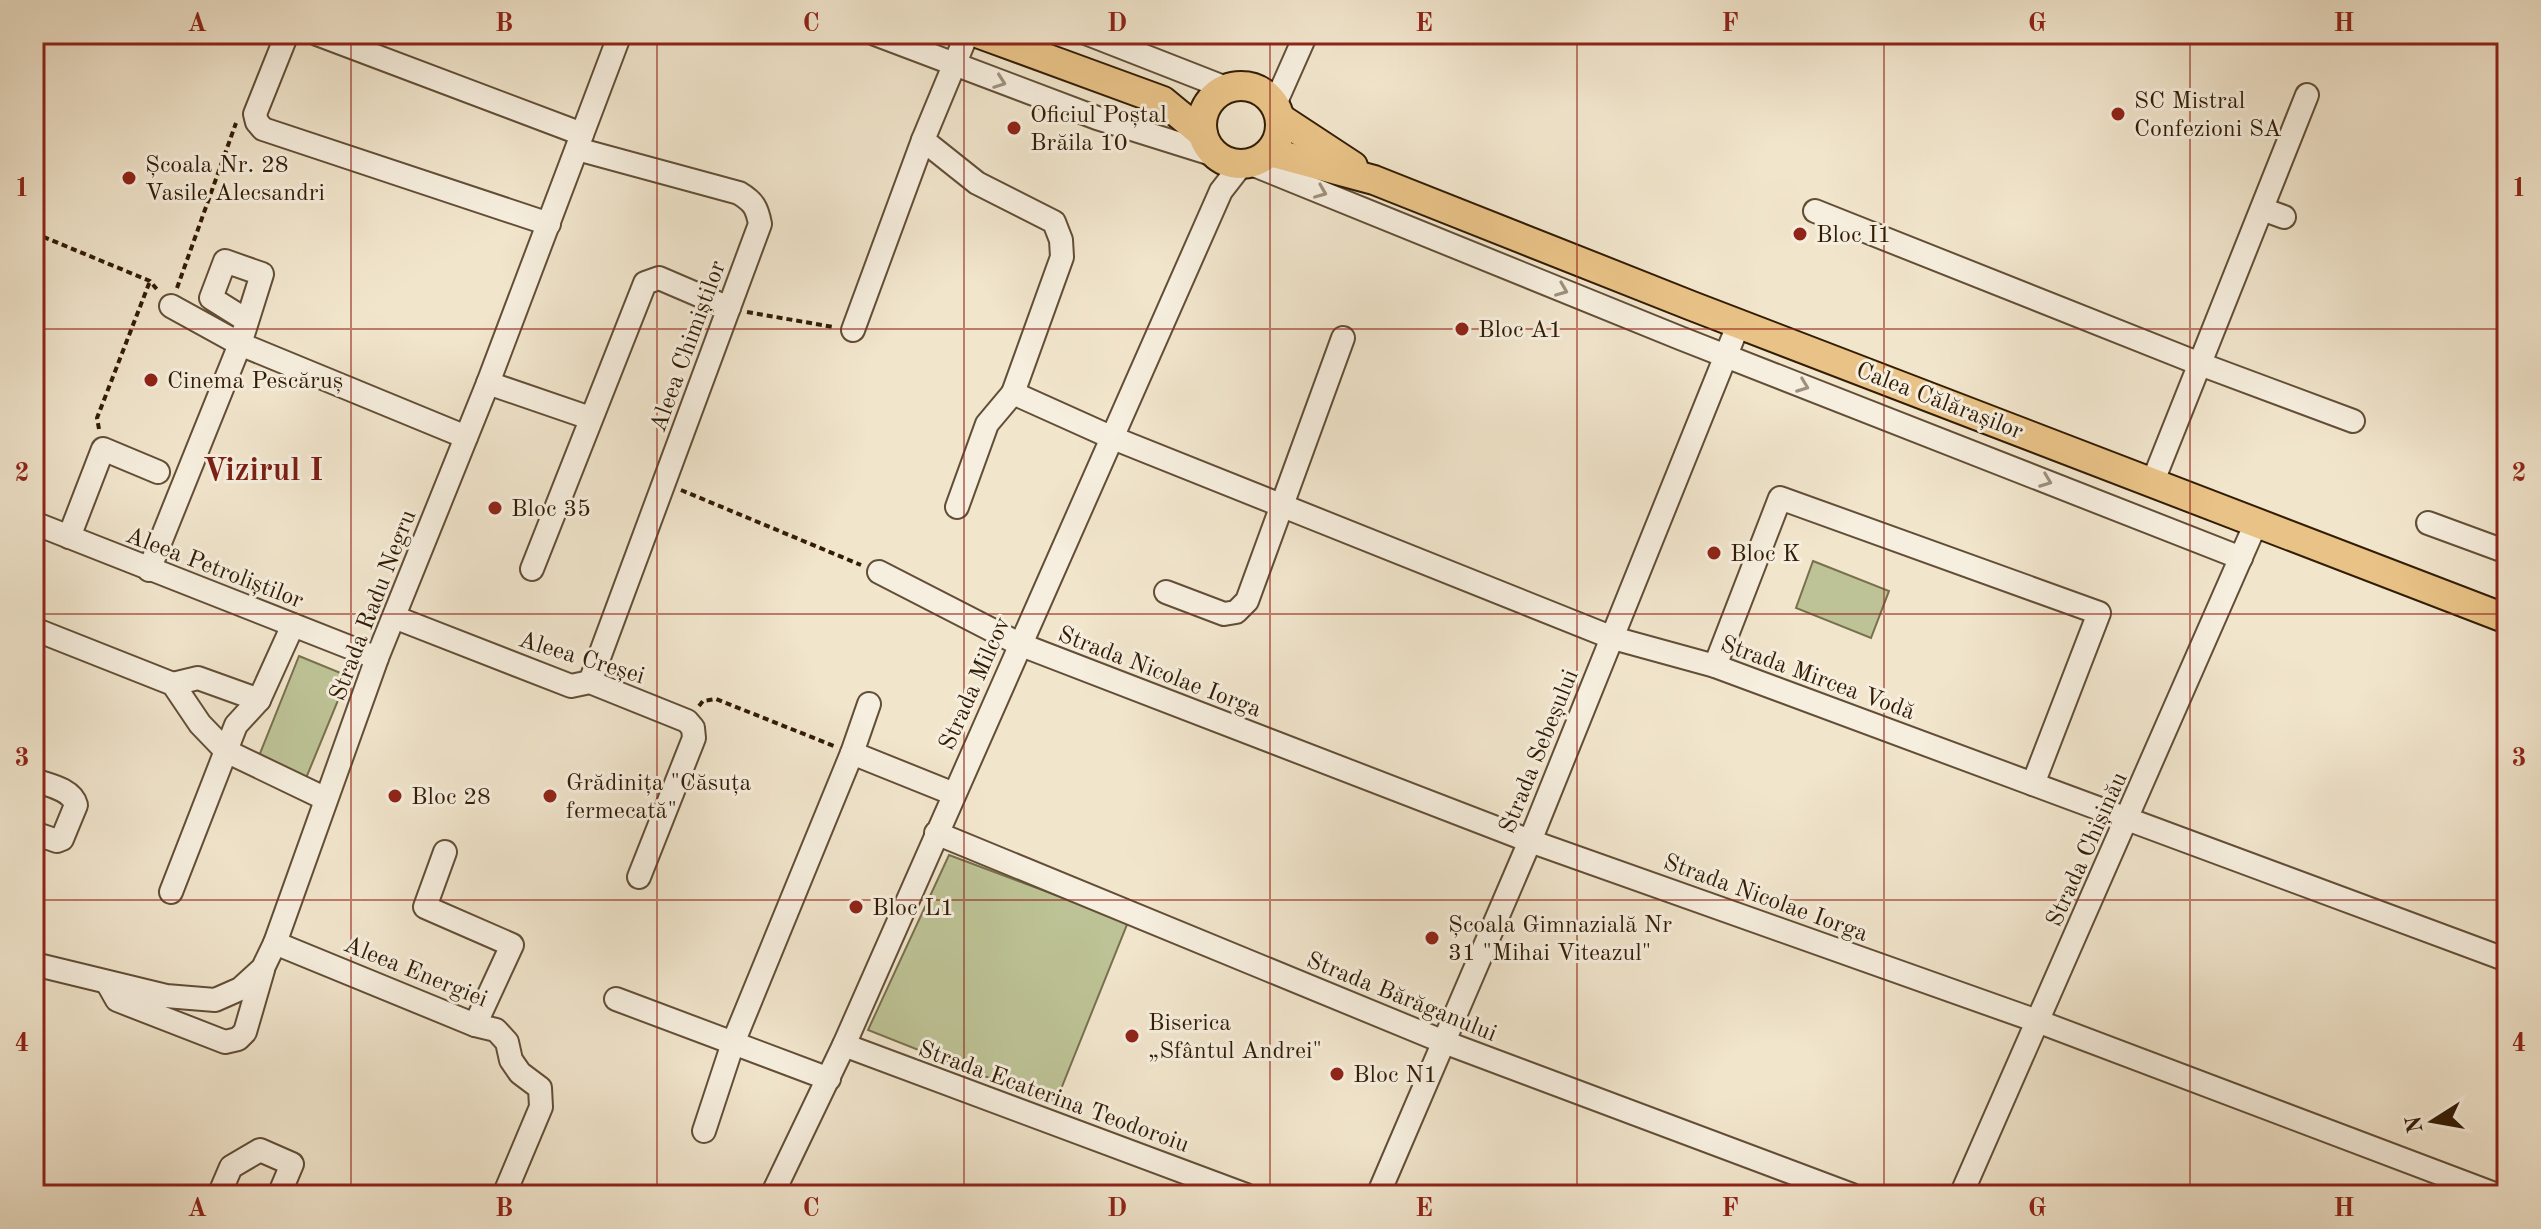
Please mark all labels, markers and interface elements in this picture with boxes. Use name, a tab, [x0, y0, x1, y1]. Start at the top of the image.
text: A	[187, 11, 207, 37]
text: B	[495, 11, 513, 37]
text: C	[802, 11, 820, 37]
text: D	[1107, 11, 1127, 37]
text: E	[1415, 11, 1433, 37]
text: F	[1721, 11, 1739, 37]
text: G	[2028, 11, 2046, 37]
text: H	[2333, 11, 2355, 37]
one-way arrow	[992, 72, 1006, 89]
place label: SC Mistral Confezioni SA	[2134, 90, 2282, 142]
place label: Oficiul Poștal Brăila 10	[1030, 104, 1167, 156]
marker: SC Mistral Confezioni SA	[2109, 105, 2127, 123]
marker: Oficiul Poștal Brăila 10	[1005, 119, 1023, 137]
place label: Școala Nr. 28 Vasile Alecsandri	[145, 154, 325, 206]
marker: Școala Nr. 28 Vasile Alecsandri	[120, 169, 138, 187]
text: 1	[14, 176, 30, 202]
text: 1	[2511, 176, 2527, 202]
one-way arrow	[1313, 182, 1327, 199]
place label: Bloc I1	[1816, 224, 1892, 248]
marker: Bloc I1	[1791, 225, 1809, 243]
street label: Aleea Chimiștilor	[647, 258, 731, 435]
one-way arrow	[1554, 280, 1568, 297]
place label: Bloc A1	[1478, 319, 1562, 343]
marker: Bloc A1	[1453, 320, 1471, 338]
street label: Calea Călărașilor	[1852, 359, 2026, 445]
place label: Cinema Pescăruș	[167, 370, 343, 394]
marker: Cinema Pescăruș	[142, 371, 160, 389]
one-way arrow	[1795, 377, 1809, 393]
district label: Vizirul I	[203, 456, 323, 488]
text: 2	[14, 461, 30, 487]
text: 2	[2511, 461, 2527, 487]
one-way arrow	[2038, 471, 2052, 488]
place label: Bloc 35	[511, 498, 591, 522]
marker: Bloc 35	[486, 499, 504, 517]
street label: Strada Radu Negru	[326, 507, 421, 704]
street label: Aleea Petroliștilor	[122, 524, 307, 614]
place label: Bloc K	[1730, 543, 1800, 567]
marker: Bloc K	[1705, 544, 1723, 562]
street label: Strada Milcov	[936, 613, 1016, 754]
street label: Strada Nicolae Iorga	[1054, 623, 1264, 723]
street label: Aleea Creșei	[516, 628, 647, 689]
street label: Strada Mircea Vodă	[1717, 633, 1918, 725]
street label: Strada Sebeșului	[1496, 666, 1584, 837]
text: 3	[14, 746, 30, 772]
text: 3	[2511, 746, 2527, 772]
street label: Strada Chișinău	[2043, 769, 2133, 931]
place label: Grădinița "Căsuța fermecată"	[566, 772, 751, 824]
place label: Bloc 28	[411, 786, 491, 810]
marker: Bloc 28	[386, 787, 404, 805]
marker: Grădinița "Căsuța fermecată"	[541, 787, 559, 805]
street label: Strada Nicolae Iorga	[1660, 851, 1871, 947]
place label: Bloc L1	[872, 897, 954, 921]
marker: Bloc L1	[847, 898, 865, 916]
place label: Școala Gimnazială Nr 31 "Mihai Viteazul"	[1448, 914, 1672, 966]
marker: Școala Gimnazială Nr 31 "Mihai Viteazul"	[1423, 929, 1441, 947]
street label: Aleea Energiei	[340, 933, 491, 1013]
street label: Strada Bărăganului	[1303, 949, 1500, 1047]
place label: Biserica „Sfântul Andrei"	[1148, 1012, 1322, 1064]
marker: Biserica „Sfântul Andrei"	[1123, 1027, 1141, 1045]
text: 4	[14, 1031, 30, 1057]
text: 4	[2511, 1031, 2527, 1057]
street label: Strada Ecaterina Teodoroiu	[915, 1038, 1192, 1158]
place label: Bloc N1	[1353, 1064, 1438, 1088]
marker: Bloc N1	[1328, 1065, 1346, 1083]
north arrow	[2393, 1081, 2473, 1161]
text: N	[2403, 1114, 2428, 1135]
text: A	[187, 1196, 207, 1222]
text: B	[495, 1196, 513, 1222]
text: C	[802, 1196, 820, 1222]
text: D	[1107, 1196, 1127, 1222]
text: E	[1415, 1196, 1433, 1222]
text: F	[1721, 1196, 1739, 1222]
text: G	[2028, 1196, 2046, 1222]
text: H	[2333, 1196, 2355, 1222]

